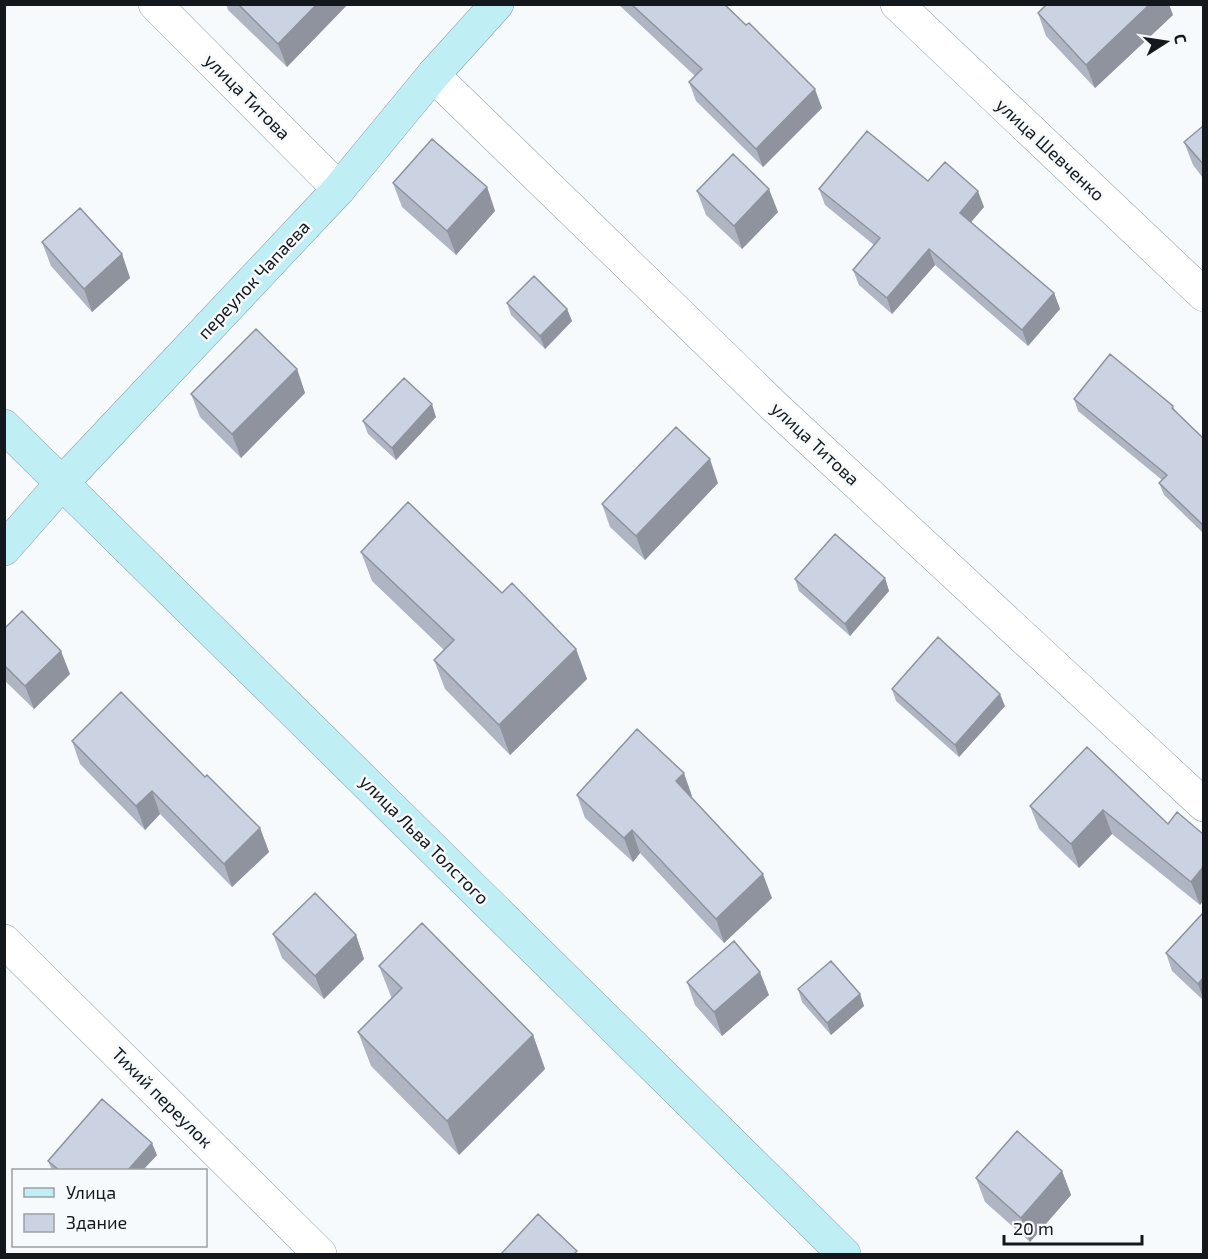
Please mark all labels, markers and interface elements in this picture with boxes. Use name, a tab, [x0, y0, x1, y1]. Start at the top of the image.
north arrow	[1136, 12, 1196, 72]
text: С	[1171, 32, 1191, 45]
street label: улица Титова	[200, 49, 295, 144]
street label: улица Шевченко	[992, 93, 1109, 205]
street label: переулок Чапаева	[193, 215, 314, 343]
street label: улица Титова	[767, 397, 864, 490]
street label: улица Льва Толстого	[355, 770, 494, 909]
street label: Тихий переулок	[108, 1042, 218, 1152]
legend	[12, 1169, 207, 1247]
text: Улица	[66, 1181, 116, 1203]
scale bar	[1004, 1208, 1142, 1246]
text: Здание	[66, 1211, 127, 1233]
text: 20 m	[1013, 1217, 1054, 1239]

